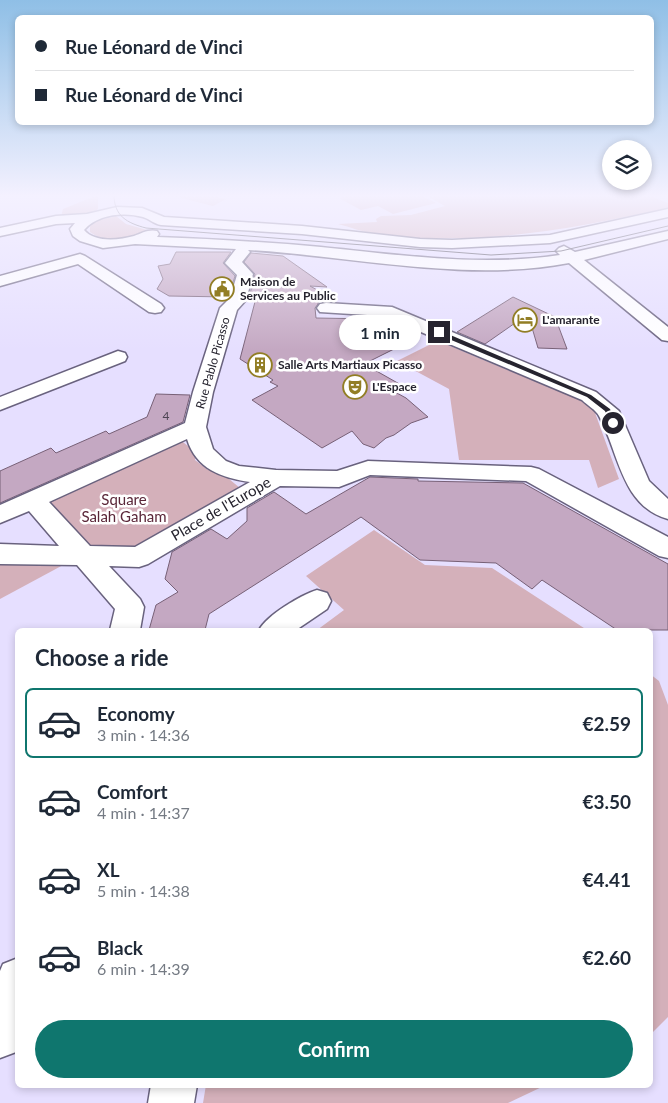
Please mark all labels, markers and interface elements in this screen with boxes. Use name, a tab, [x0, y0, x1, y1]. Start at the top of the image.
text: Rue Léonard de Vinci	[65, 35, 243, 58]
text: Rue Léonard de Vinci	[65, 83, 243, 106]
map controls	[602, 140, 652, 190]
button: layers	[602, 140, 652, 190]
place label: Maison de Services au Public	[240, 274, 336, 303]
public building icon: Maison de Services au Public	[209, 276, 235, 302]
hotel icon: L'amarante	[512, 307, 538, 333]
place label: L'amarante	[542, 312, 600, 327]
callout: 1 min	[339, 314, 422, 350]
street label: Rue Pablo Picasso	[192, 315, 233, 410]
route end	[428, 321, 450, 343]
text: 1 min	[360, 323, 400, 342]
building icon: Salle Arts Martiaux Picasso	[247, 352, 273, 378]
place label: Salle Arts Martiaux Picasso	[278, 357, 422, 372]
theatre icon: L'Espace	[342, 374, 368, 400]
place label: L'Espace	[372, 379, 417, 394]
house number: 4	[163, 408, 170, 423]
route start	[602, 412, 624, 434]
street label: Place de l'Europe	[167, 472, 274, 544]
park label: Square Salah Gaham	[81, 490, 167, 525]
text: Choose a ride	[35, 644, 169, 671]
icon: car	[37, 701, 82, 746]
text: Economy	[97, 702, 175, 725]
text: €2.59	[582, 712, 631, 735]
text: 3 min · 14:36	[97, 725, 190, 744]
icon: car	[37, 779, 82, 824]
text: Comfort	[97, 780, 168, 803]
text: €3.50	[582, 790, 631, 813]
text: 4 min · 14:37	[97, 803, 190, 822]
icon: car	[37, 857, 82, 902]
text: XL	[97, 858, 120, 881]
text: €4.41	[582, 868, 631, 891]
text: 5 min · 14:38	[97, 881, 190, 900]
icon: car	[37, 935, 82, 980]
text: Black	[97, 936, 143, 959]
text: €2.60	[582, 946, 631, 969]
text: 6 min · 14:39	[97, 959, 190, 978]
button: Confirm	[35, 1020, 633, 1078]

